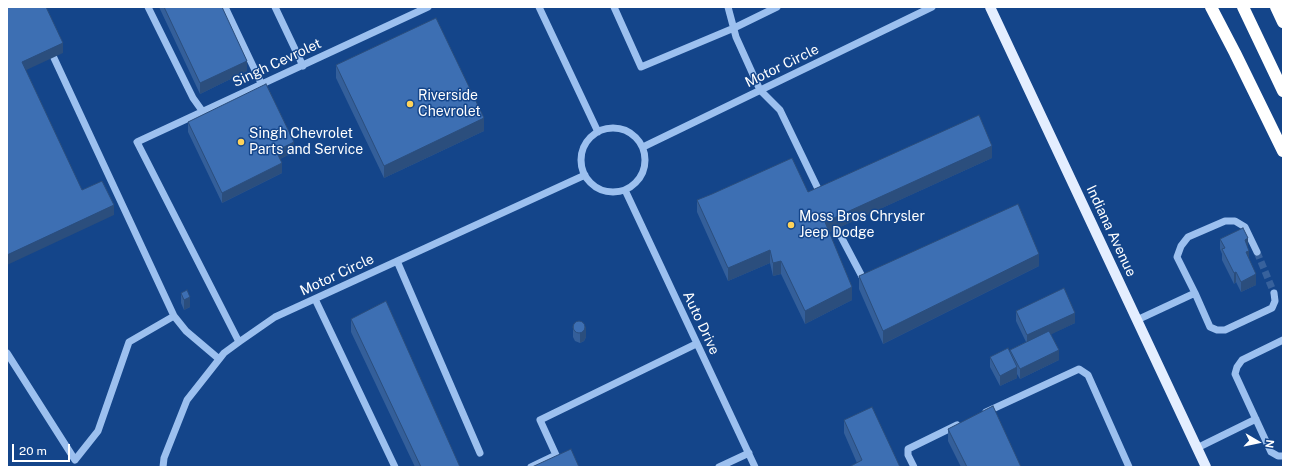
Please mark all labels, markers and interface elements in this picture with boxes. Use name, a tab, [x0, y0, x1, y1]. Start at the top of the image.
street label: Singh Cevrolet	[230, 35, 324, 91]
street label: Motor Circle	[742, 41, 822, 91]
place label: Riverside Chevrolet	[418, 88, 481, 120]
marker: Riverside Chevrolet	[405, 99, 415, 109]
place label: Singh Chevrolet Parts and Service	[249, 126, 363, 158]
marker: Singh Chevrolet Parts and Service	[236, 137, 246, 147]
street label: Indiana Avenue	[1082, 183, 1140, 279]
place label: Moss Bros Chrysler Jeep Dodge	[799, 209, 925, 242]
marker: Moss Bros Chrysler Jeep Dodge	[786, 220, 796, 230]
street label: Motor Circle	[297, 251, 377, 299]
street label: Auto Drive	[679, 289, 723, 357]
north arrow	[1238, 422, 1278, 462]
scale bar	[14, 436, 72, 462]
text: N	[1263, 439, 1276, 449]
text: 20 m	[19, 444, 47, 458]

